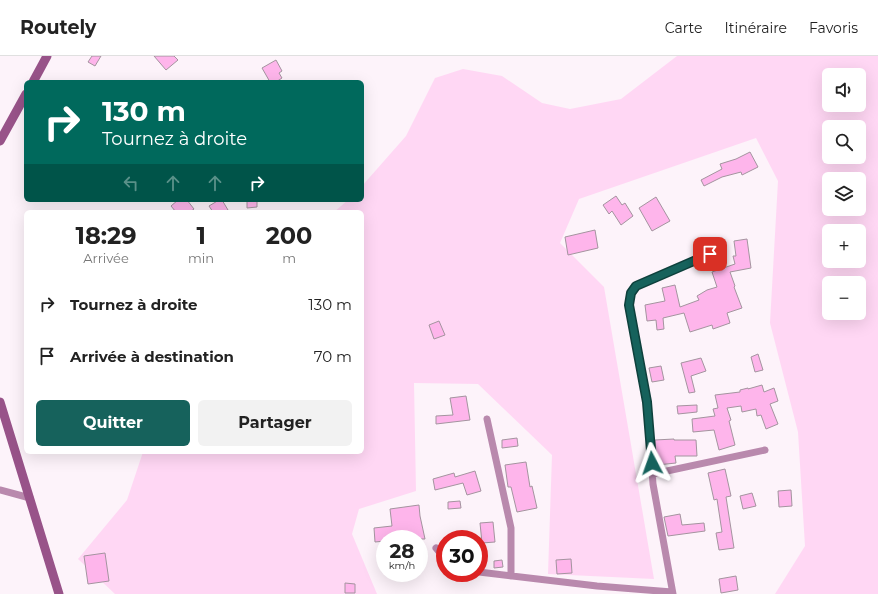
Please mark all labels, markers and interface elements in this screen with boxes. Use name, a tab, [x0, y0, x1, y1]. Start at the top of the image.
text: Routely	[20, 16, 96, 39]
text: Carte	[665, 19, 702, 37]
text: Itinéraire	[724, 19, 787, 37]
text: Favoris	[809, 19, 858, 37]
map controls	[822, 68, 866, 320]
button: sound	[822, 68, 866, 112]
text: 130 m	[102, 94, 186, 128]
icon: right	[36, 96, 88, 148]
button: search	[822, 120, 866, 164]
text: Tournez à droite	[102, 128, 247, 150]
icon: left	[120, 172, 142, 194]
icon: ahead	[162, 172, 184, 194]
icon: ahead	[204, 172, 226, 194]
icon: right	[246, 172, 268, 194]
button: layers	[822, 172, 866, 216]
text: 18:29	[76, 221, 137, 250]
text: 1	[196, 221, 206, 250]
text: 200	[266, 221, 312, 250]
button: +	[822, 224, 866, 268]
pin	[693, 237, 727, 271]
icon: arrive	[699, 243, 721, 265]
text: Arrivée	[83, 250, 129, 266]
text: min	[188, 250, 214, 266]
text: m	[282, 250, 296, 266]
button: −	[822, 276, 866, 320]
icon: right	[36, 293, 58, 315]
text: Tournez à droite	[70, 295, 198, 314]
text: 130 m	[308, 295, 352, 314]
icon: arrive	[36, 345, 58, 367]
text: Arrivée à destination	[70, 347, 234, 366]
text: 70 m	[314, 347, 352, 366]
button: Quitter	[36, 400, 190, 446]
button: Partager	[198, 400, 352, 446]
position arrow	[631, 442, 673, 484]
speed limit sign: 30	[436, 530, 488, 582]
text: 28	[390, 539, 415, 563]
text: km/h	[389, 559, 415, 572]

